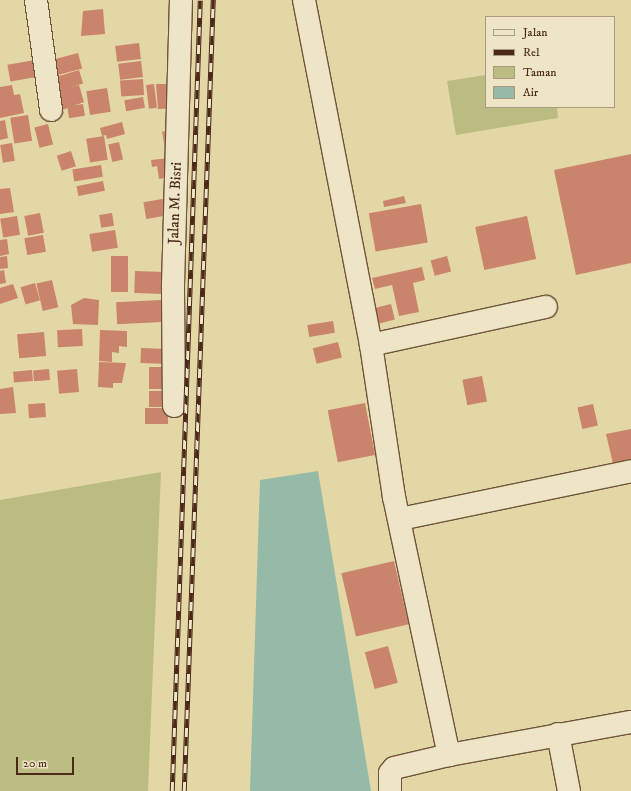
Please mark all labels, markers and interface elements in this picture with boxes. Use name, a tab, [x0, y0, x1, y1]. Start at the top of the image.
legend	[485, 16, 615, 108]
text: Jalan	[523, 25, 548, 40]
text: Rel	[523, 45, 540, 60]
text: Taman	[523, 65, 557, 80]
text: Air	[523, 85, 538, 100]
street label: Jalan M. Bisri	[165, 162, 185, 244]
scale bar	[18, 749, 76, 775]
text: 20 m	[23, 756, 47, 771]

